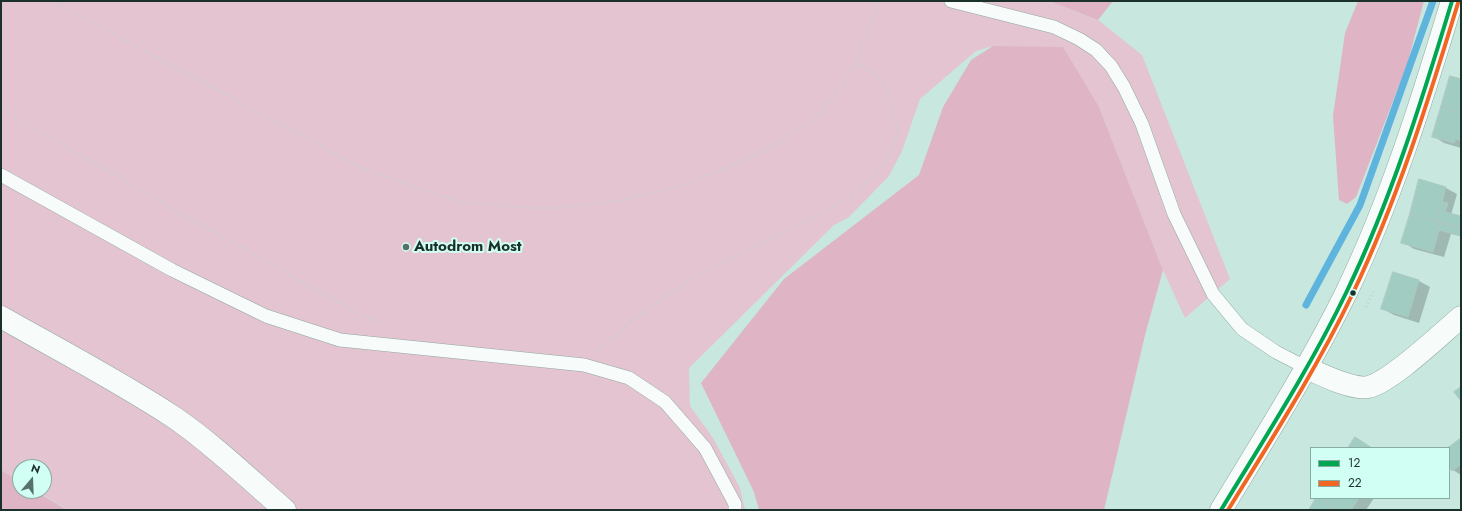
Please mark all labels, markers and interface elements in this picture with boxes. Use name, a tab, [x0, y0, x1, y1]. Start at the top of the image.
place label: Autodrom Most	[414, 238, 522, 256]
marker: Autodrom Most	[401, 242, 411, 252]
unlabelled marker	[1348, 288, 1358, 298]
legend	[1310, 447, 1450, 499]
text: 12	[1348, 454, 1360, 472]
north arrow	[12, 459, 52, 499]
text: N	[29, 460, 42, 478]
text: 22	[1348, 474, 1362, 492]

